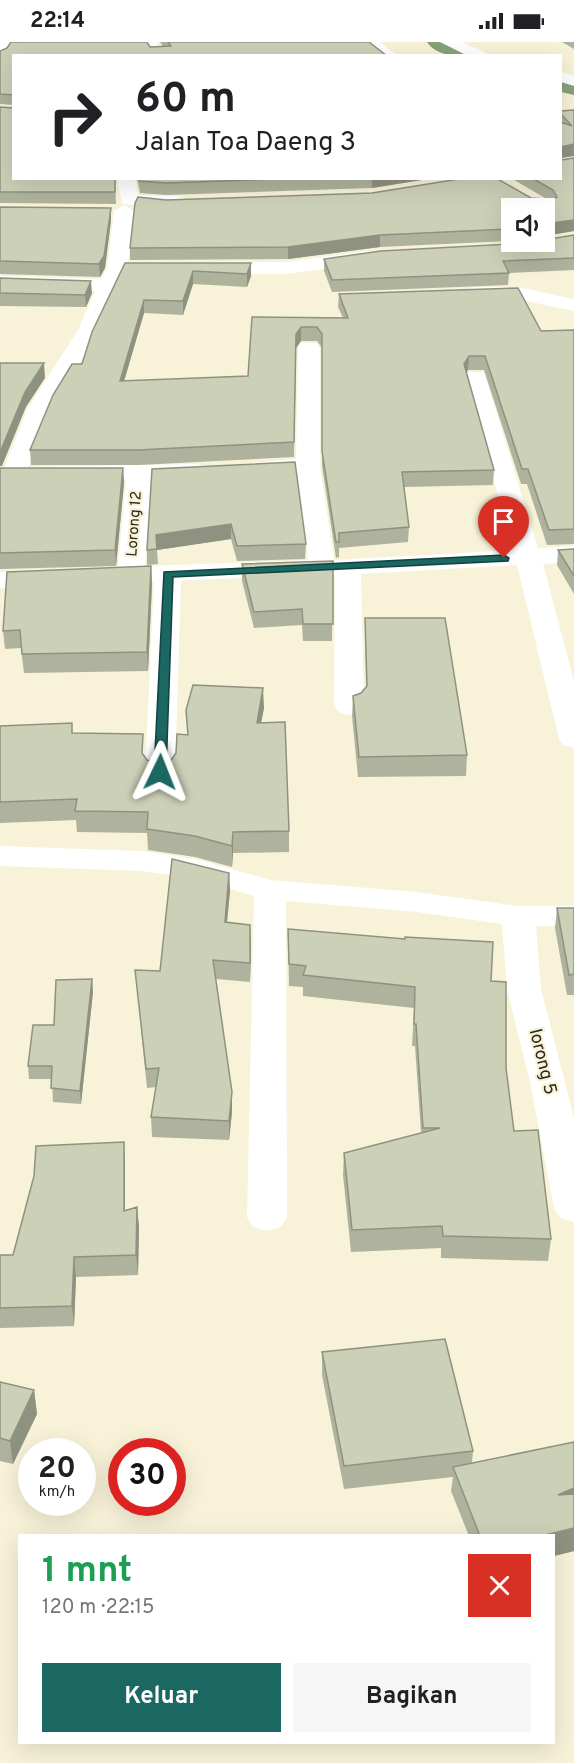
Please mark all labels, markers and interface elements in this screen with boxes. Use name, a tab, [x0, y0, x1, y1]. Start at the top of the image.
text: 22:14	[30, 8, 85, 35]
text: 60 m	[135, 74, 236, 127]
icon: right	[36, 78, 114, 156]
text: Jalan Toa Daeng 3	[135, 126, 356, 160]
map controls	[501, 198, 555, 252]
button: sound	[501, 198, 555, 252]
street label: Lorong 12	[123, 490, 147, 558]
pin	[478, 496, 529, 558]
icon: arrive	[487, 505, 520, 538]
position arrow	[128, 740, 192, 804]
street label: lorong 5	[523, 1027, 561, 1097]
speed limit sign: 30	[108, 1438, 186, 1516]
text: 20	[38, 1451, 76, 1488]
text: km/h	[39, 1483, 75, 1502]
text: 1 mnt	[42, 1549, 132, 1595]
button: close	[468, 1554, 531, 1617]
text: 120 m · 22:15	[42, 1595, 154, 1621]
button: Keluar	[42, 1663, 281, 1732]
button: Bagikan	[293, 1663, 531, 1732]

